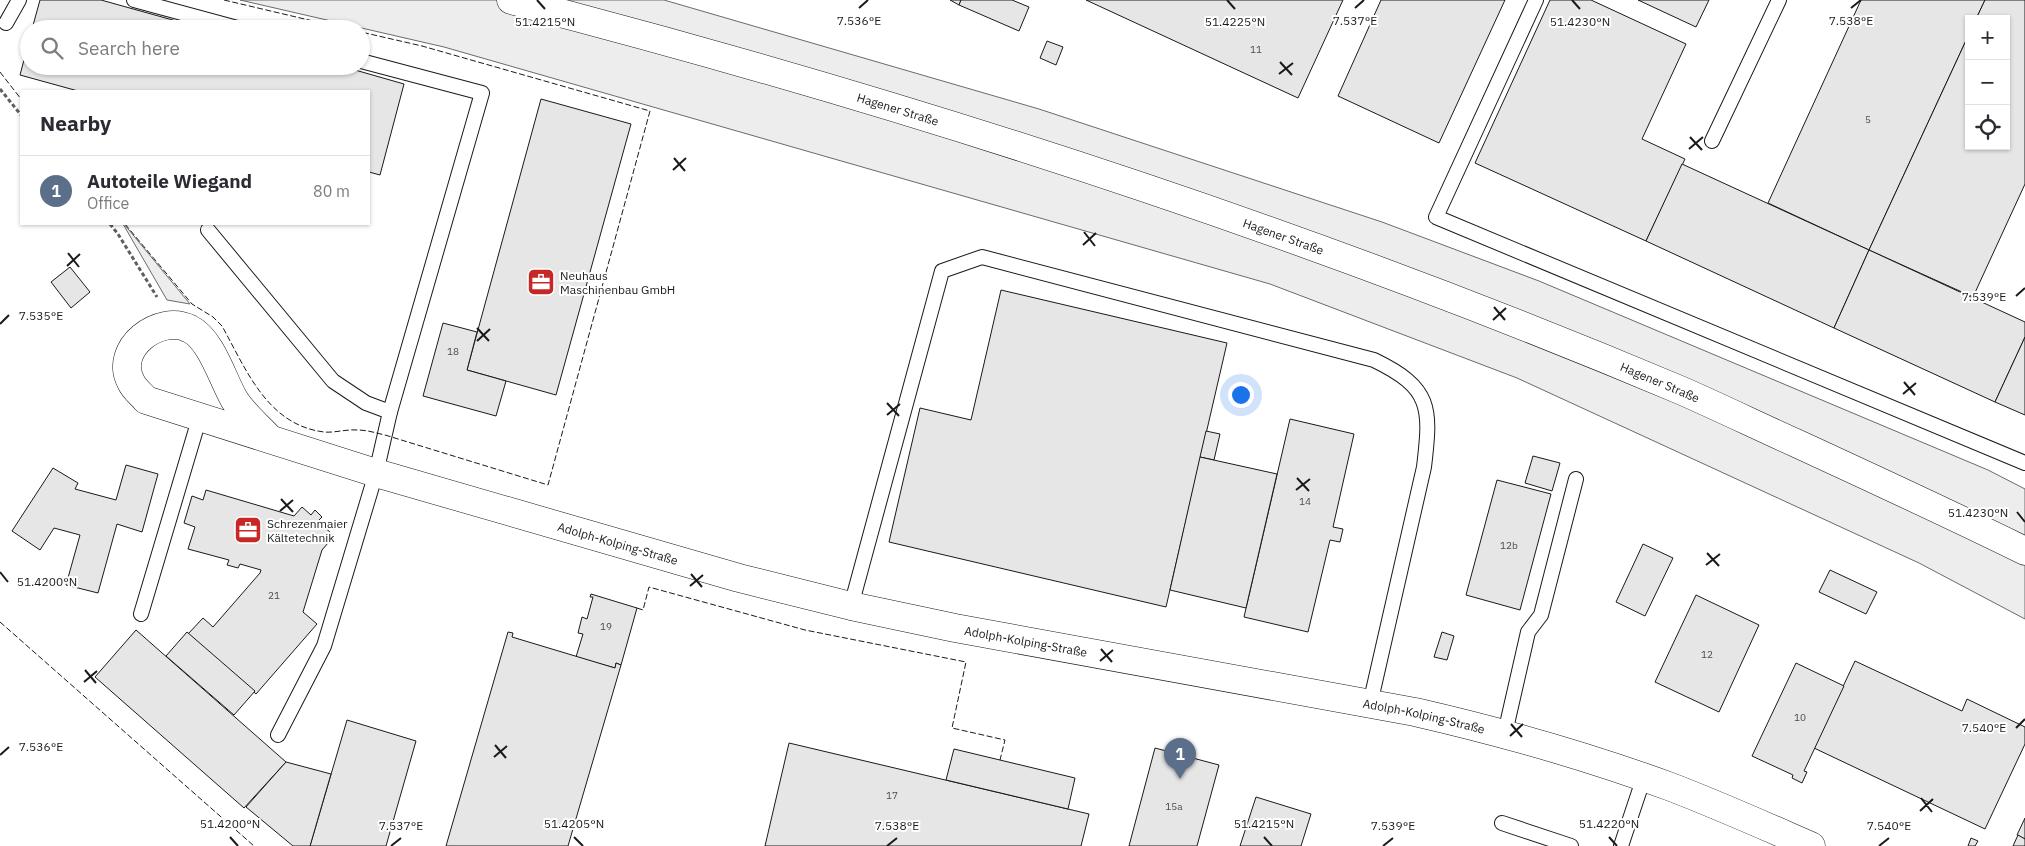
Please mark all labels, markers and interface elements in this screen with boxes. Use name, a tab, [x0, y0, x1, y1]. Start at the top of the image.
text: 7.536°E	[837, 13, 881, 28]
text: 7.537°E	[1333, 13, 1377, 28]
text: 7.538°E	[1829, 13, 1873, 28]
text: 51.4215°N	[515, 14, 575, 29]
text: 51.4225°N	[1205, 14, 1265, 29]
text: 51.4230°N	[1550, 14, 1610, 29]
map controls	[1965, 15, 2010, 150]
button: +	[1965, 15, 2010, 60]
search box	[20, 20, 370, 75]
icon: search	[38, 34, 66, 62]
text: Search here	[78, 36, 180, 60]
house number: 11	[1250, 43, 1262, 56]
button: −	[1965, 60, 2010, 105]
street label: Hagener Straße	[855, 89, 941, 128]
button: locate	[1965, 105, 2010, 150]
text: Nearby	[40, 109, 111, 137]
house number: 5	[1865, 113, 1871, 126]
text: Autoteile Wiegand	[87, 169, 252, 193]
text: 1	[51, 181, 61, 201]
text: 80 m	[313, 181, 350, 201]
text: Office	[87, 193, 129, 213]
street label: Hagener Straße	[1241, 215, 1326, 257]
office icon: Neuhaus Maschinenbau GmbH	[526, 267, 556, 297]
place label: Neuhaus Maschinenbau GmbH	[560, 268, 675, 297]
text: 7.539°E	[1962, 289, 2006, 304]
text: 7.535°E	[19, 308, 63, 323]
house number: 18	[447, 345, 459, 358]
street label: Hagener Straße	[1618, 359, 1702, 405]
your location	[1228, 382, 1254, 408]
house number: 14	[1299, 495, 1311, 508]
text: 51.4230°N	[1948, 505, 2008, 520]
office icon: Schrezenmaier Kältetechnik	[233, 515, 263, 545]
place label: Schrezenmaier Kältetechnik	[267, 516, 348, 545]
street label: Adolph-Kolping-Straße	[556, 518, 680, 568]
house number: 12b	[1500, 539, 1518, 552]
text: 51.4200°N	[17, 574, 77, 589]
house number: 21	[268, 589, 280, 602]
house number: 19	[600, 620, 612, 633]
street label: Adolph-Kolping-Straße	[963, 622, 1089, 660]
house number: 12	[1701, 648, 1713, 661]
street label: Adolph-Kolping-Straße	[1362, 695, 1487, 736]
house number: 10	[1794, 711, 1806, 724]
text: 7.540°E	[1962, 720, 2006, 735]
pin: 1	[1164, 738, 1196, 779]
text: 7.536°E	[19, 739, 63, 754]
house number: 17	[886, 789, 898, 802]
house number: 15a	[1165, 800, 1183, 813]
text: 51.4200°N	[200, 816, 260, 831]
text: 51.4205°N	[544, 816, 604, 831]
text: 51.4215°N	[1234, 816, 1294, 831]
text: 51.4220°N	[1579, 816, 1639, 831]
text: 7.537°E	[379, 818, 423, 833]
text: 7.538°E	[875, 818, 919, 833]
text: 7.539°E	[1371, 818, 1415, 833]
text: 7.540°E	[1867, 818, 1911, 833]

